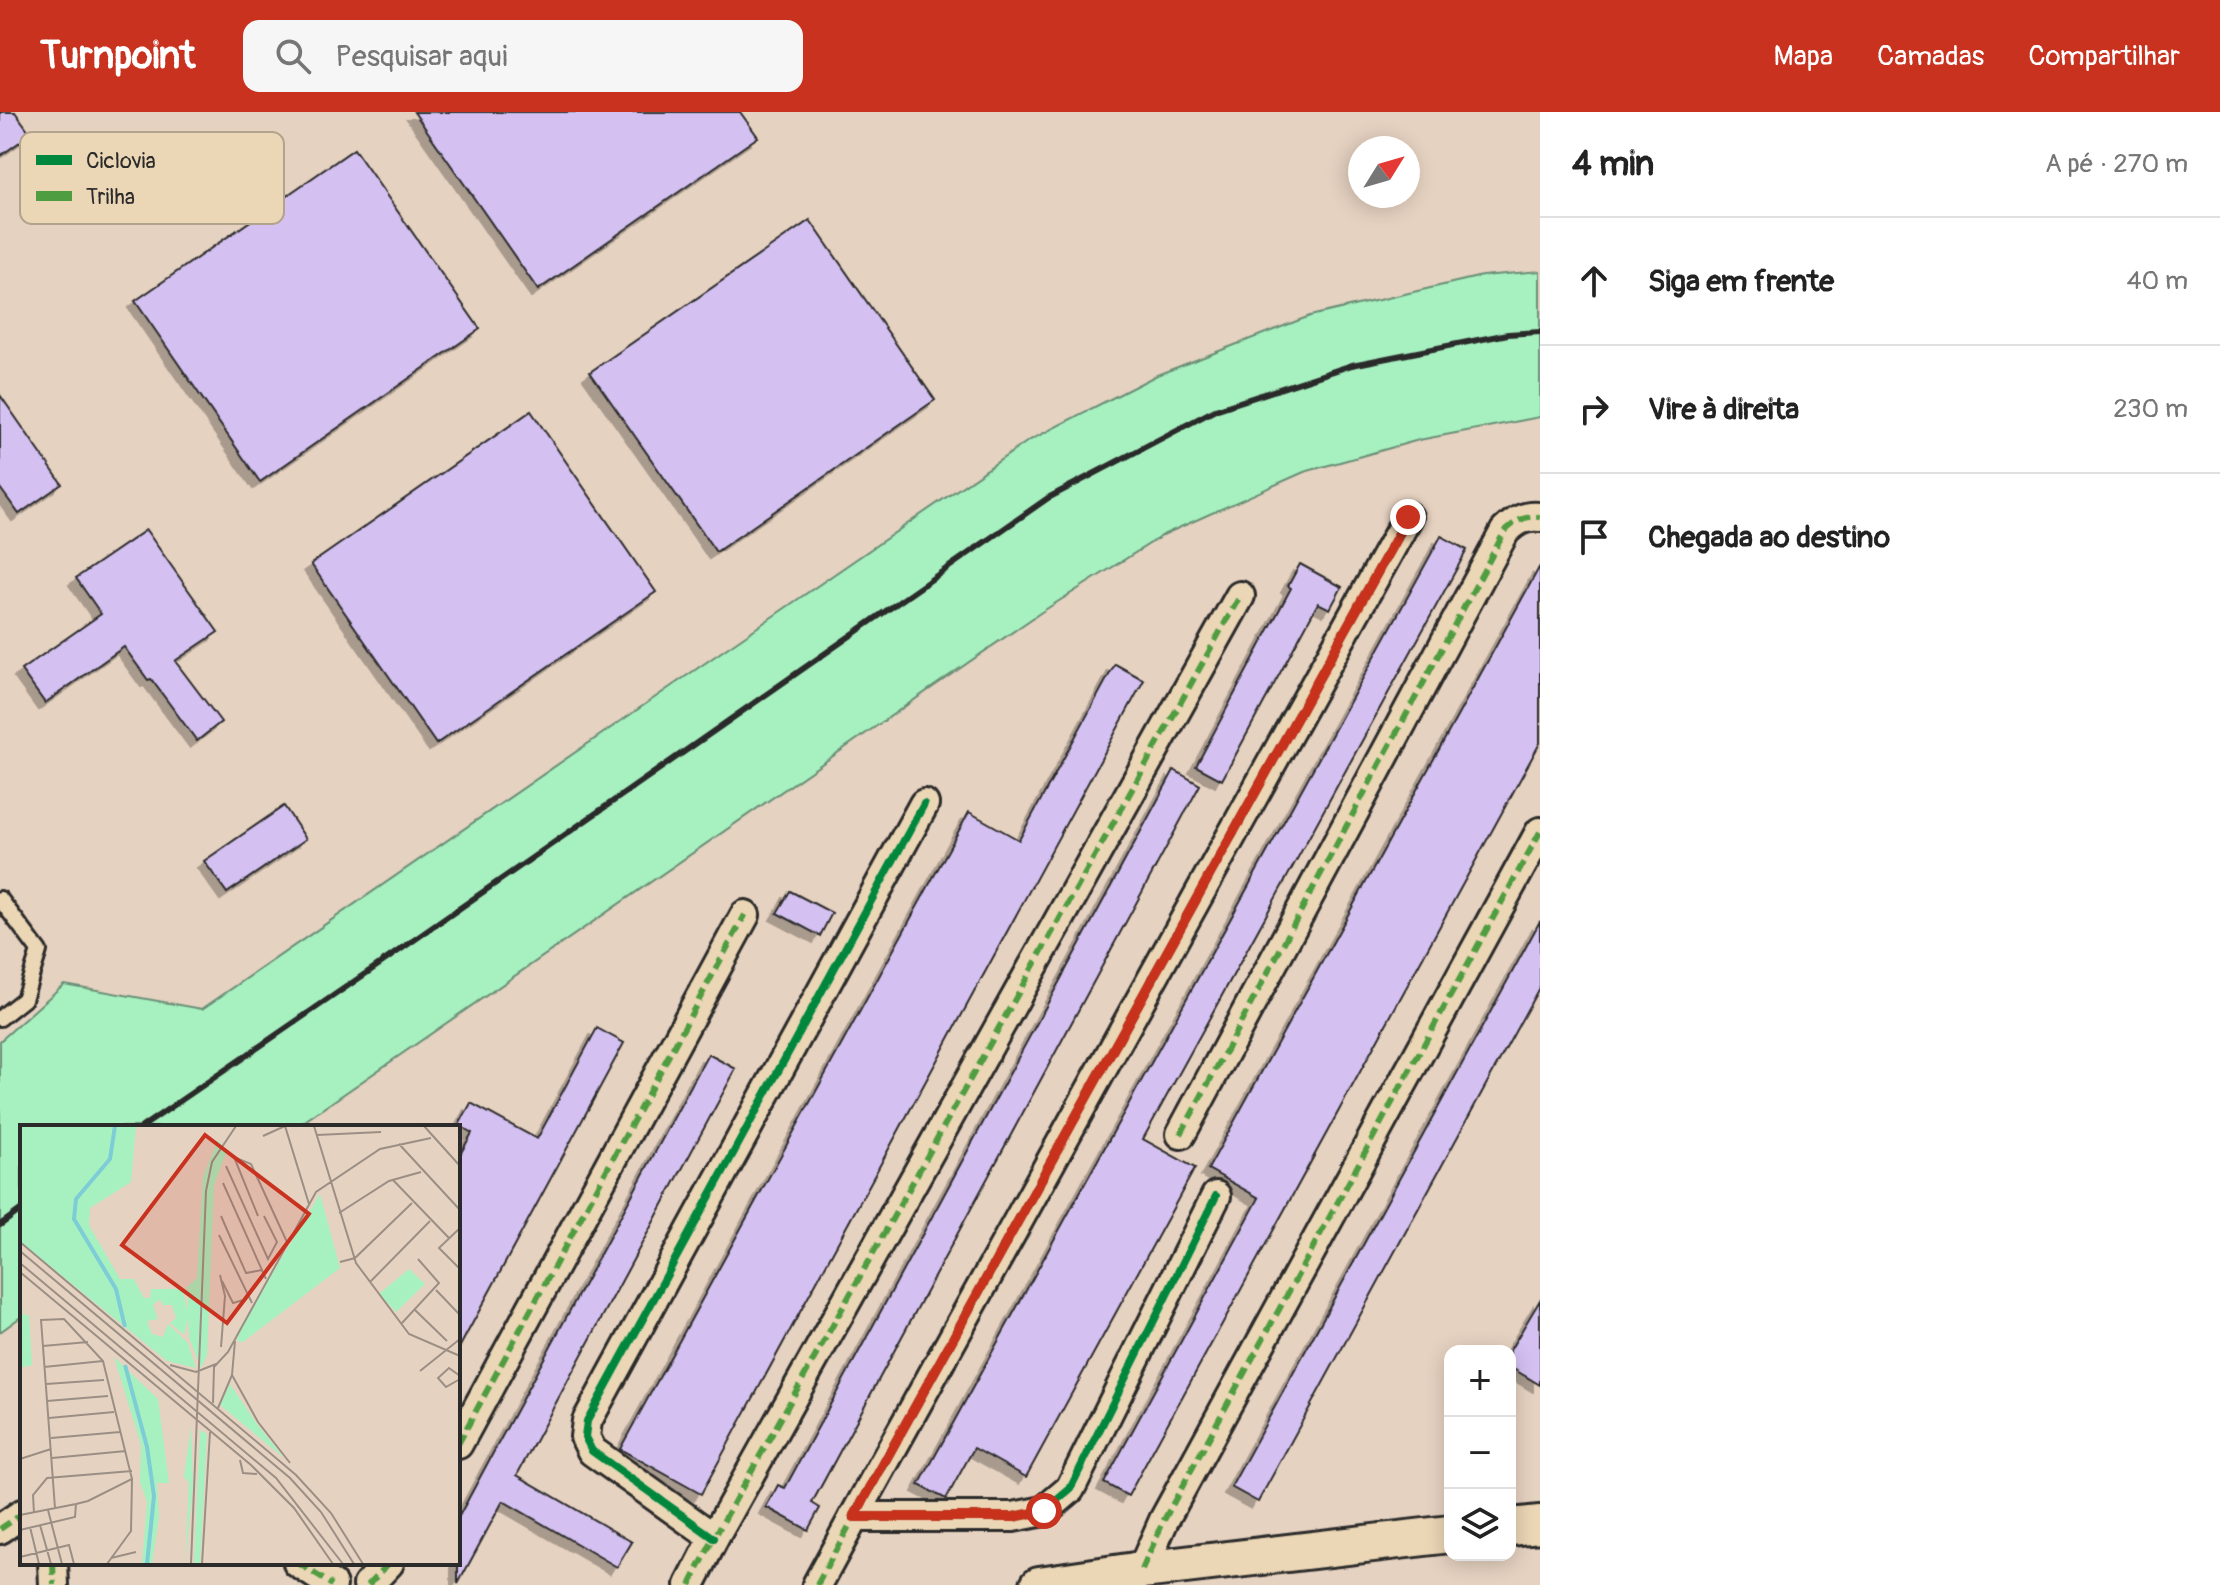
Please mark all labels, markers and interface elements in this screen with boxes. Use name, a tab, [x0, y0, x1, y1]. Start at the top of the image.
search box	[243, 20, 803, 92]
text: Turnpoint	[40, 32, 195, 80]
icon: search	[271, 34, 315, 78]
text: Pesquisar aqui	[335, 38, 508, 75]
text: Mapa	[1773, 39, 1833, 74]
text: Camadas	[1877, 39, 1984, 74]
text: Compartilhar	[2028, 39, 2180, 74]
legend	[20, 132, 284, 224]
north arrow	[1348, 136, 1420, 208]
text: 4 min	[1572, 143, 1654, 186]
text: Ciclovia	[86, 147, 156, 175]
text: A pé · 270 m	[2045, 148, 2188, 180]
text: Trilha	[86, 183, 135, 211]
icon: ahead	[1572, 259, 1616, 303]
text: Siga em frente	[1648, 263, 1834, 300]
text: 40 m	[2126, 265, 2188, 297]
icon: right	[1572, 387, 1616, 431]
text: Vire à direita	[1648, 391, 1799, 428]
text: 230 m	[2113, 393, 2188, 425]
route end	[1390, 499, 1426, 535]
icon: arrive	[1572, 515, 1616, 559]
text: Chegada ao destino	[1648, 519, 1890, 556]
inset map	[20, 1125, 460, 1565]
map controls	[1444, 1345, 1516, 1561]
button: +	[1444, 1345, 1516, 1417]
button: −	[1444, 1417, 1516, 1489]
button: layers	[1444, 1489, 1516, 1561]
route start	[1026, 1493, 1062, 1529]

